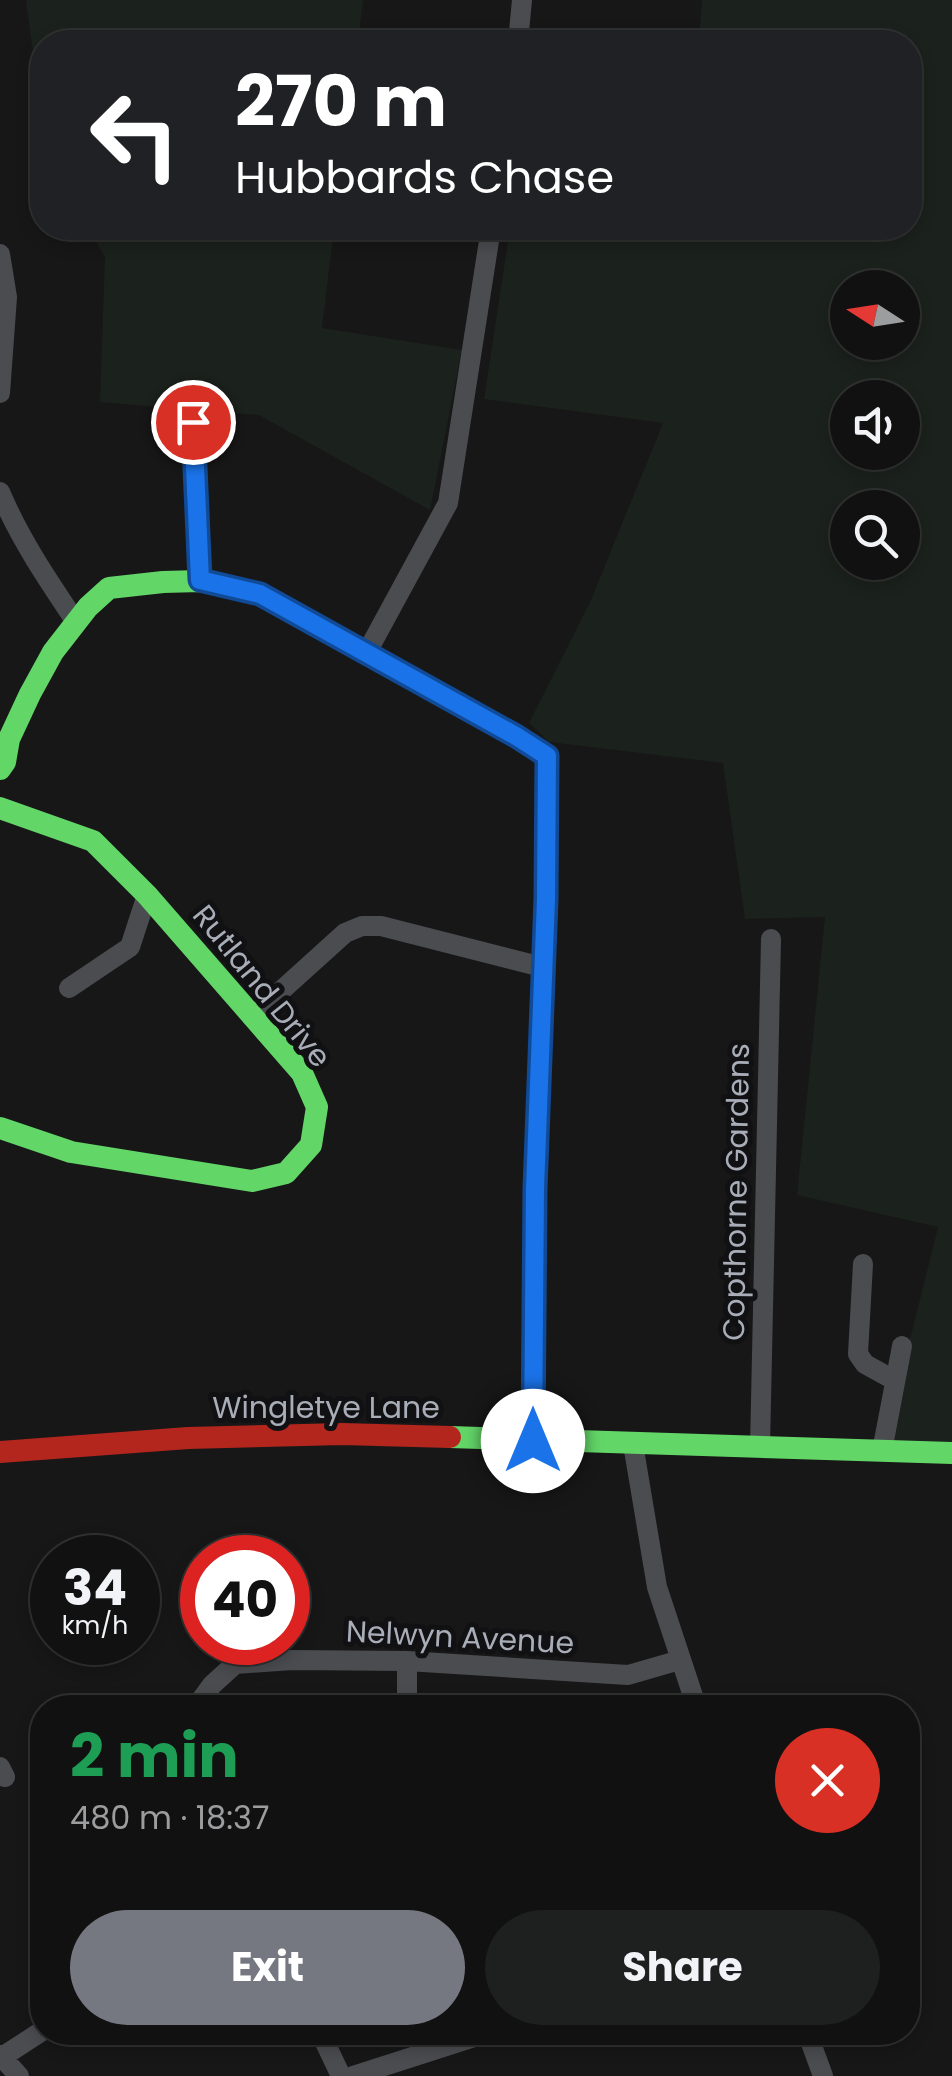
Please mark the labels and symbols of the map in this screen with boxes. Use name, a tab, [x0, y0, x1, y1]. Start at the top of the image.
north arrow	[830, 270, 920, 360]
pin	[151, 380, 236, 465]
street label: Rutland Drive	[183, 895, 341, 1077]
street label: Copthorne Gardens	[712, 1043, 760, 1341]
street label: Wingletye Lane	[212, 1386, 440, 1429]
position arrow	[481, 1389, 585, 1493]
speed limit sign: 40	[180, 1535, 310, 1665]
street label: Nelwyn Avenue	[345, 1610, 575, 1664]

